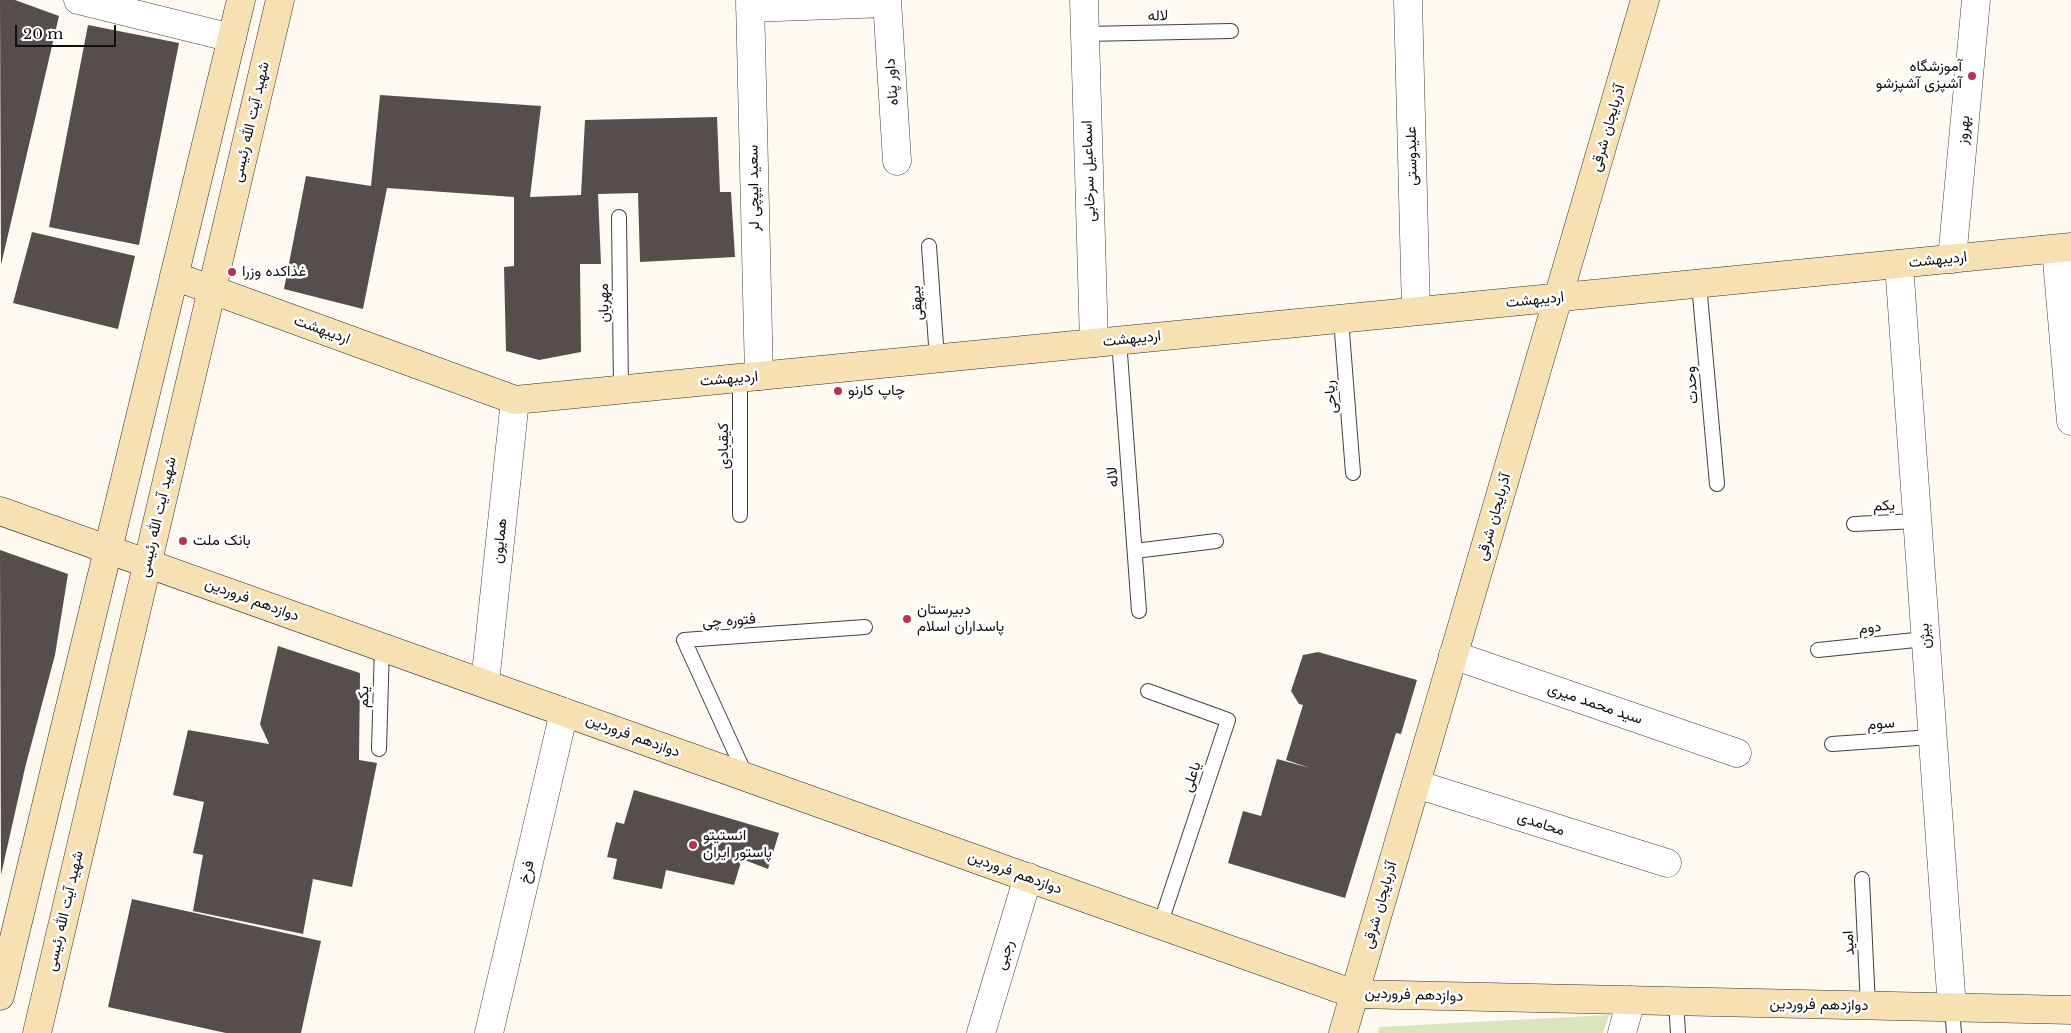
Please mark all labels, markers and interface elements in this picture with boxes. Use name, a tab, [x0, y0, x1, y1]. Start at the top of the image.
street label: لاله	[1148, 7, 1168, 25]
scale bar	[18, 15, 119, 47]
text: 20 m	[23, 24, 63, 43]
street label: داور پناه	[881, 58, 903, 106]
place label: آموزشگاه آشپزی آشپزشو	[1876, 58, 1962, 93]
street label: شهید آیت الله رئیسی	[228, 60, 274, 184]
marker: آموزشگاه آشپزی آشپزشو	[1966, 70, 1978, 82]
street label: آذربایجان شرقی	[1587, 82, 1629, 174]
street label: بهروز	[1954, 115, 1974, 145]
street label: اسماعیل سرخابی	[1078, 120, 1100, 222]
street label: علیدوستی	[1402, 126, 1422, 186]
street label: سعید ایپچی لر	[744, 145, 764, 231]
street label: اردیبهشت	[1908, 248, 1968, 272]
place label: غذاکده وزرا	[242, 263, 306, 281]
marker: غذاکده وزرا	[226, 266, 238, 278]
street label: مهربان	[595, 283, 613, 323]
street label: بیهقی	[907, 285, 927, 321]
street label: اردیبهشت	[1505, 288, 1565, 312]
street label: اردیبهشت	[291, 312, 353, 348]
street label: اردیبهشت	[1102, 327, 1162, 351]
street label: وحدت	[1681, 365, 1703, 405]
street label: اردیبهشت	[699, 367, 759, 391]
street label: ریاحی	[1321, 380, 1341, 414]
place label: چاپ کارنو	[848, 382, 905, 400]
marker: چاپ کارنو	[832, 385, 844, 397]
street label: کیقبادی	[715, 423, 733, 469]
street label: شهید آیت الله رئیسی	[135, 455, 181, 579]
street label: لاله	[1103, 466, 1123, 488]
street label: آذربایجان شرقی	[1473, 471, 1515, 563]
street label: یکم	[1873, 496, 1895, 516]
street label: همایون	[489, 518, 511, 564]
place label: بانک ملت	[193, 532, 251, 550]
marker: بانک ملت	[177, 535, 189, 547]
street label: دوازدهم فروردین	[202, 575, 302, 625]
place label: دبیرستان پاسداران اسلام	[917, 601, 1004, 636]
street label: فتوره چی	[701, 610, 757, 632]
marker: دبیرستان پاسداران اسلام	[901, 613, 913, 625]
street label: دوم	[1858, 618, 1882, 638]
street label: بیژن	[1915, 622, 1935, 650]
street label: سید محمد میری	[1545, 679, 1645, 729]
street label: یکم	[355, 686, 373, 708]
street label: دوازدهم فروردین	[583, 711, 683, 761]
street label: سوم	[1867, 714, 1895, 734]
street label: یاعلی	[1179, 760, 1205, 794]
street label: محامدی	[1515, 808, 1567, 840]
place label: انستیتو پاستور ایران	[703, 827, 772, 862]
marker: انستیتو پاستور ایران	[687, 839, 699, 851]
street label: دوازدهم فروردین	[965, 848, 1065, 898]
street label: شهید آیت الله رئیسی	[42, 849, 88, 973]
street label: فرخ	[516, 859, 538, 885]
street label: آذربایجان شرقی	[1359, 859, 1401, 951]
street label: امید	[1839, 930, 1859, 956]
street label: رجبی	[992, 938, 1018, 972]
street label: دوازدهم فروردین	[1364, 984, 1464, 1006]
street label: دوازدهم فروردین	[1769, 995, 1869, 1015]

